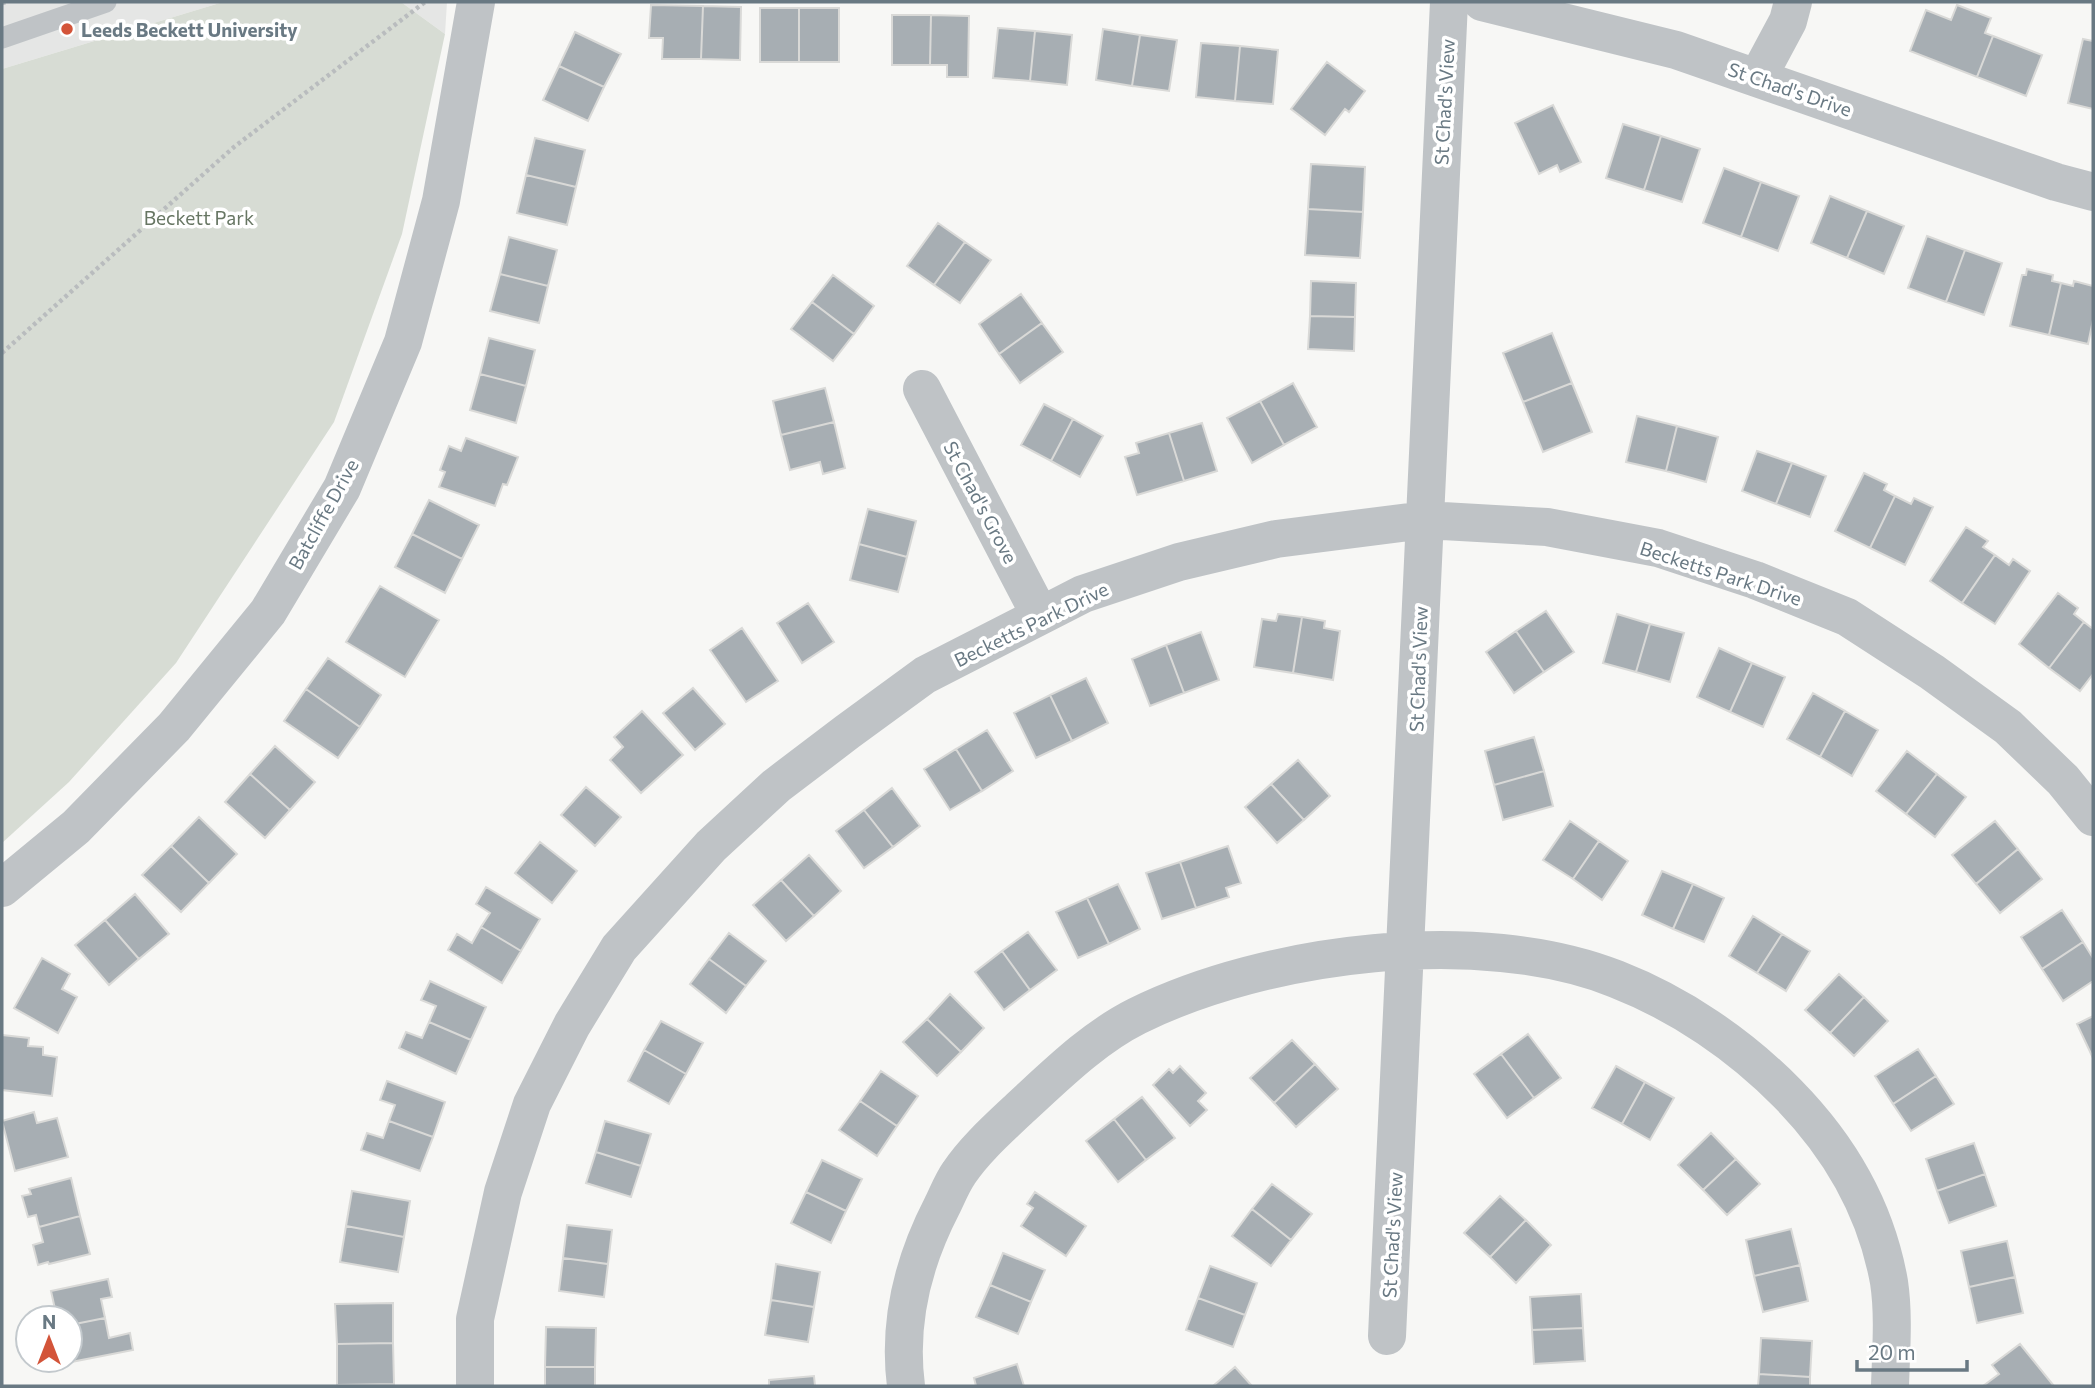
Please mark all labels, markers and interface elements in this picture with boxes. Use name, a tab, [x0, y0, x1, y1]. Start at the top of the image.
place label: Leeds Beckett University	[81, 18, 298, 41]
marker: Leeds Beckett University	[59, 21, 75, 37]
street label: St Chad's View	[1429, 38, 1459, 166]
street label: St Chad's Drive	[1725, 57, 1855, 121]
park label: Beckett Park	[144, 206, 254, 229]
street label: St Chad's Grove	[939, 437, 1023, 567]
street label: Batcliffe Drive	[283, 455, 363, 573]
street label: Becketts Park Drive	[1637, 536, 1805, 610]
street label: Becketts Park Drive	[950, 577, 1112, 671]
street label: St Chad's View	[1404, 606, 1432, 732]
street label: St Chad's View	[1377, 1171, 1407, 1299]
north arrow	[14, 1304, 84, 1374]
text: N	[42, 1310, 56, 1333]
scale bar	[1857, 1328, 1967, 1372]
text: 20 m	[1868, 1339, 1916, 1364]

